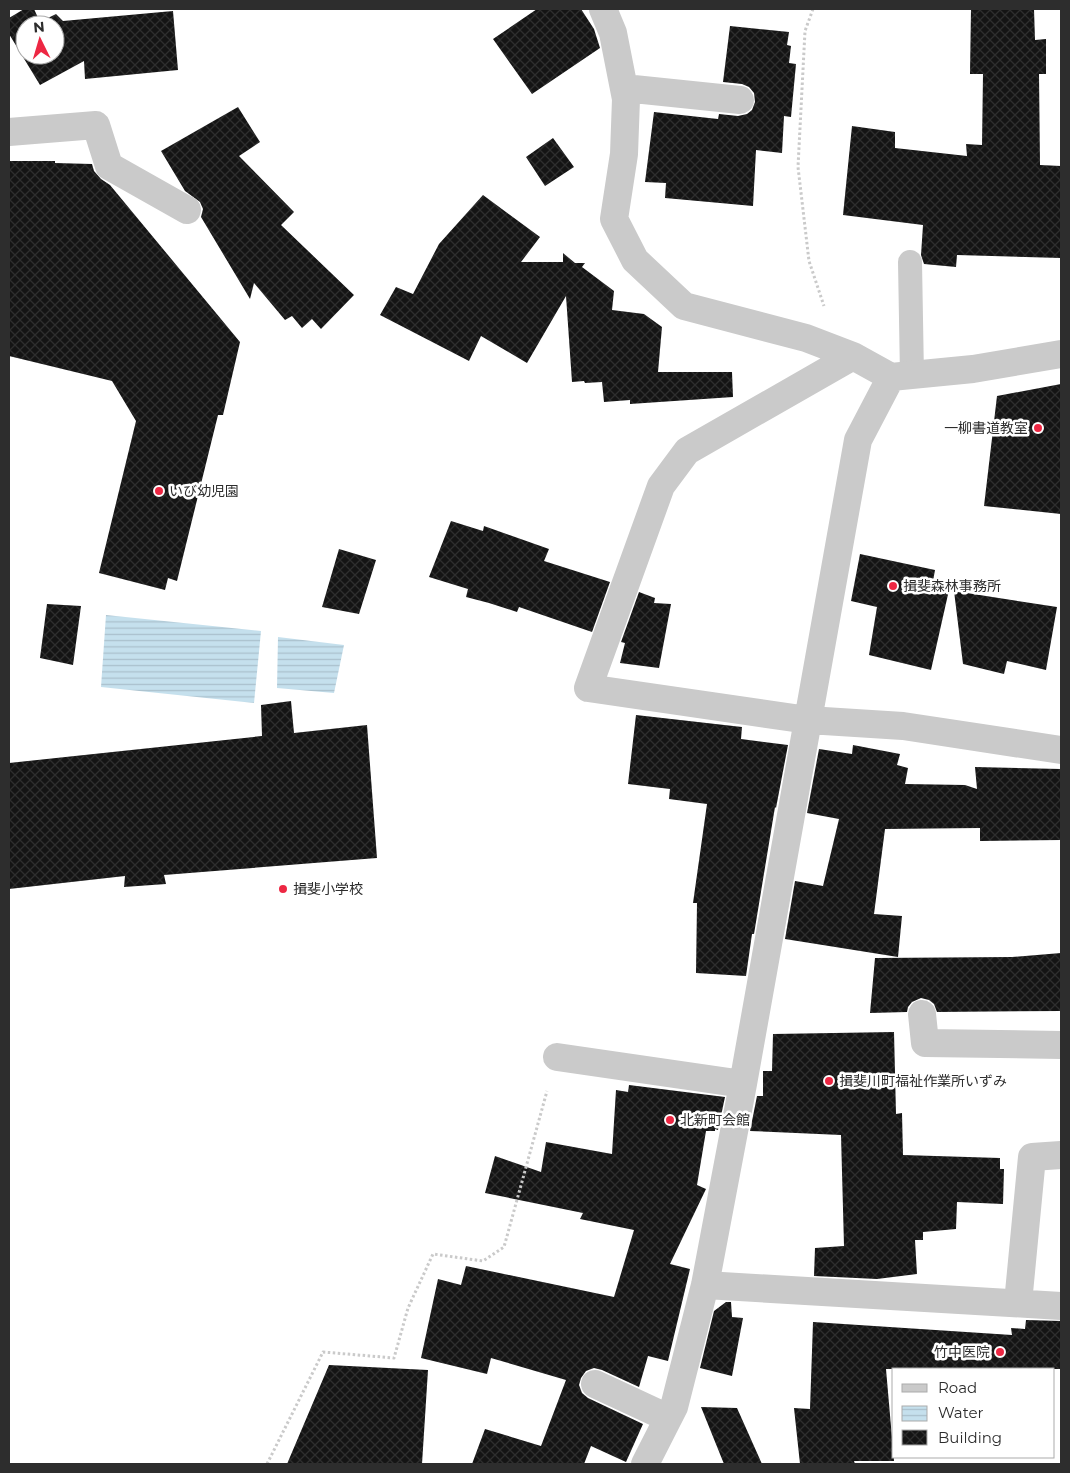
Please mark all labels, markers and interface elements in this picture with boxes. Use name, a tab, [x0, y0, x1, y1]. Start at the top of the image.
north arrow	[15, 15, 65, 65]
text: N	[32, 18, 45, 37]
place label: 一柳書道教室	[944, 419, 1028, 437]
marker: 一柳書道教室	[1032, 422, 1044, 434]
place label: いび幼児園	[169, 482, 239, 500]
marker: いび幼児園	[153, 485, 165, 497]
place label: 揖斐森林事務所	[903, 577, 1001, 595]
marker: 揖斐森林事務所	[887, 580, 899, 592]
place label: 揖斐小学校	[293, 880, 363, 898]
marker: 揖斐小学校	[277, 883, 289, 895]
place label: 揖斐川町福祉作業所いずみ	[839, 1072, 1007, 1090]
marker: 揖斐川町福祉作業所いずみ	[823, 1075, 835, 1087]
place label: 北新町会館	[680, 1111, 750, 1129]
marker: 北新町会館	[664, 1114, 676, 1126]
place label: 竹中医院	[934, 1343, 990, 1361]
marker: 竹中医院	[994, 1346, 1006, 1358]
legend	[892, 1368, 1055, 1458]
text: Road	[938, 1378, 977, 1397]
text: Water	[938, 1403, 984, 1422]
text: Building	[938, 1428, 1002, 1447]

